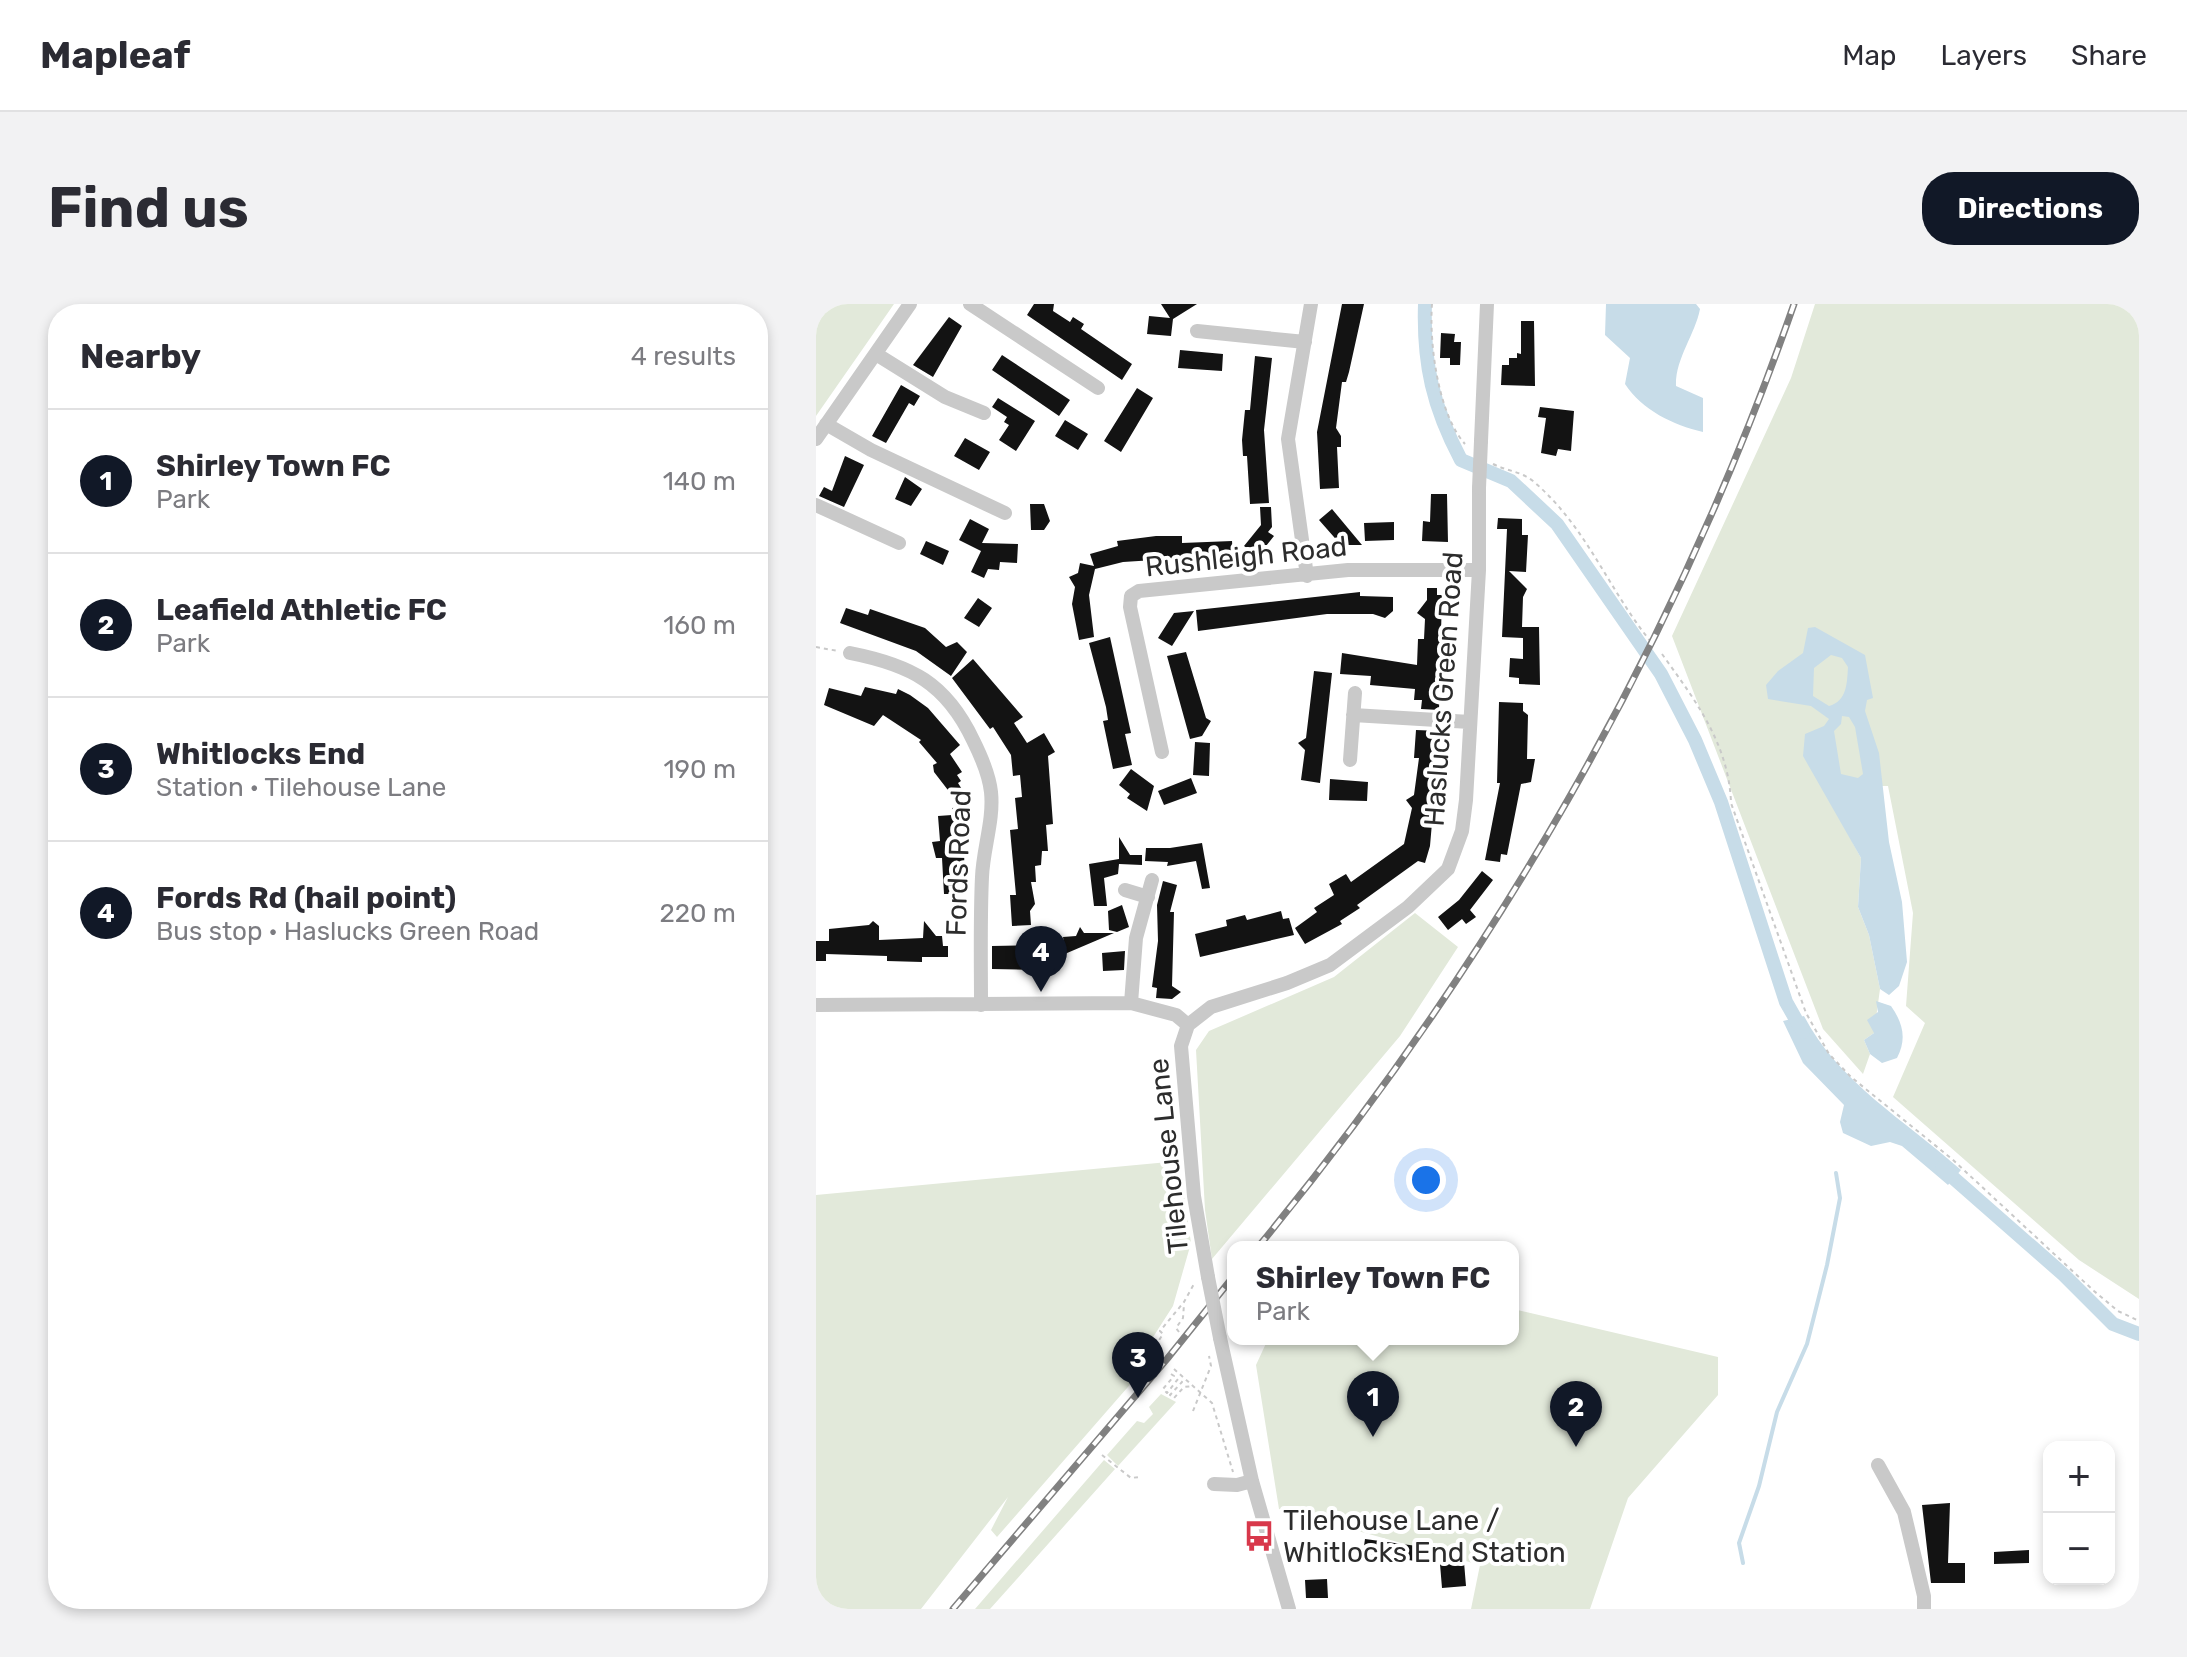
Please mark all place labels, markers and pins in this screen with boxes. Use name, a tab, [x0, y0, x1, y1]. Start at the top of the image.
pin: 4	[1015, 926, 1067, 992]
pin: 3	[1112, 1332, 1164, 1398]
pin: 1	[1347, 1371, 1399, 1437]
pin: 2	[1550, 1381, 1602, 1447]
place label: Tilehouse Lane / Whitlocks End Station	[1283, 1504, 1566, 1569]
bus stop icon: Tilehouse Lane / Whitlocks End Station	[1242, 1519, 1276, 1553]

